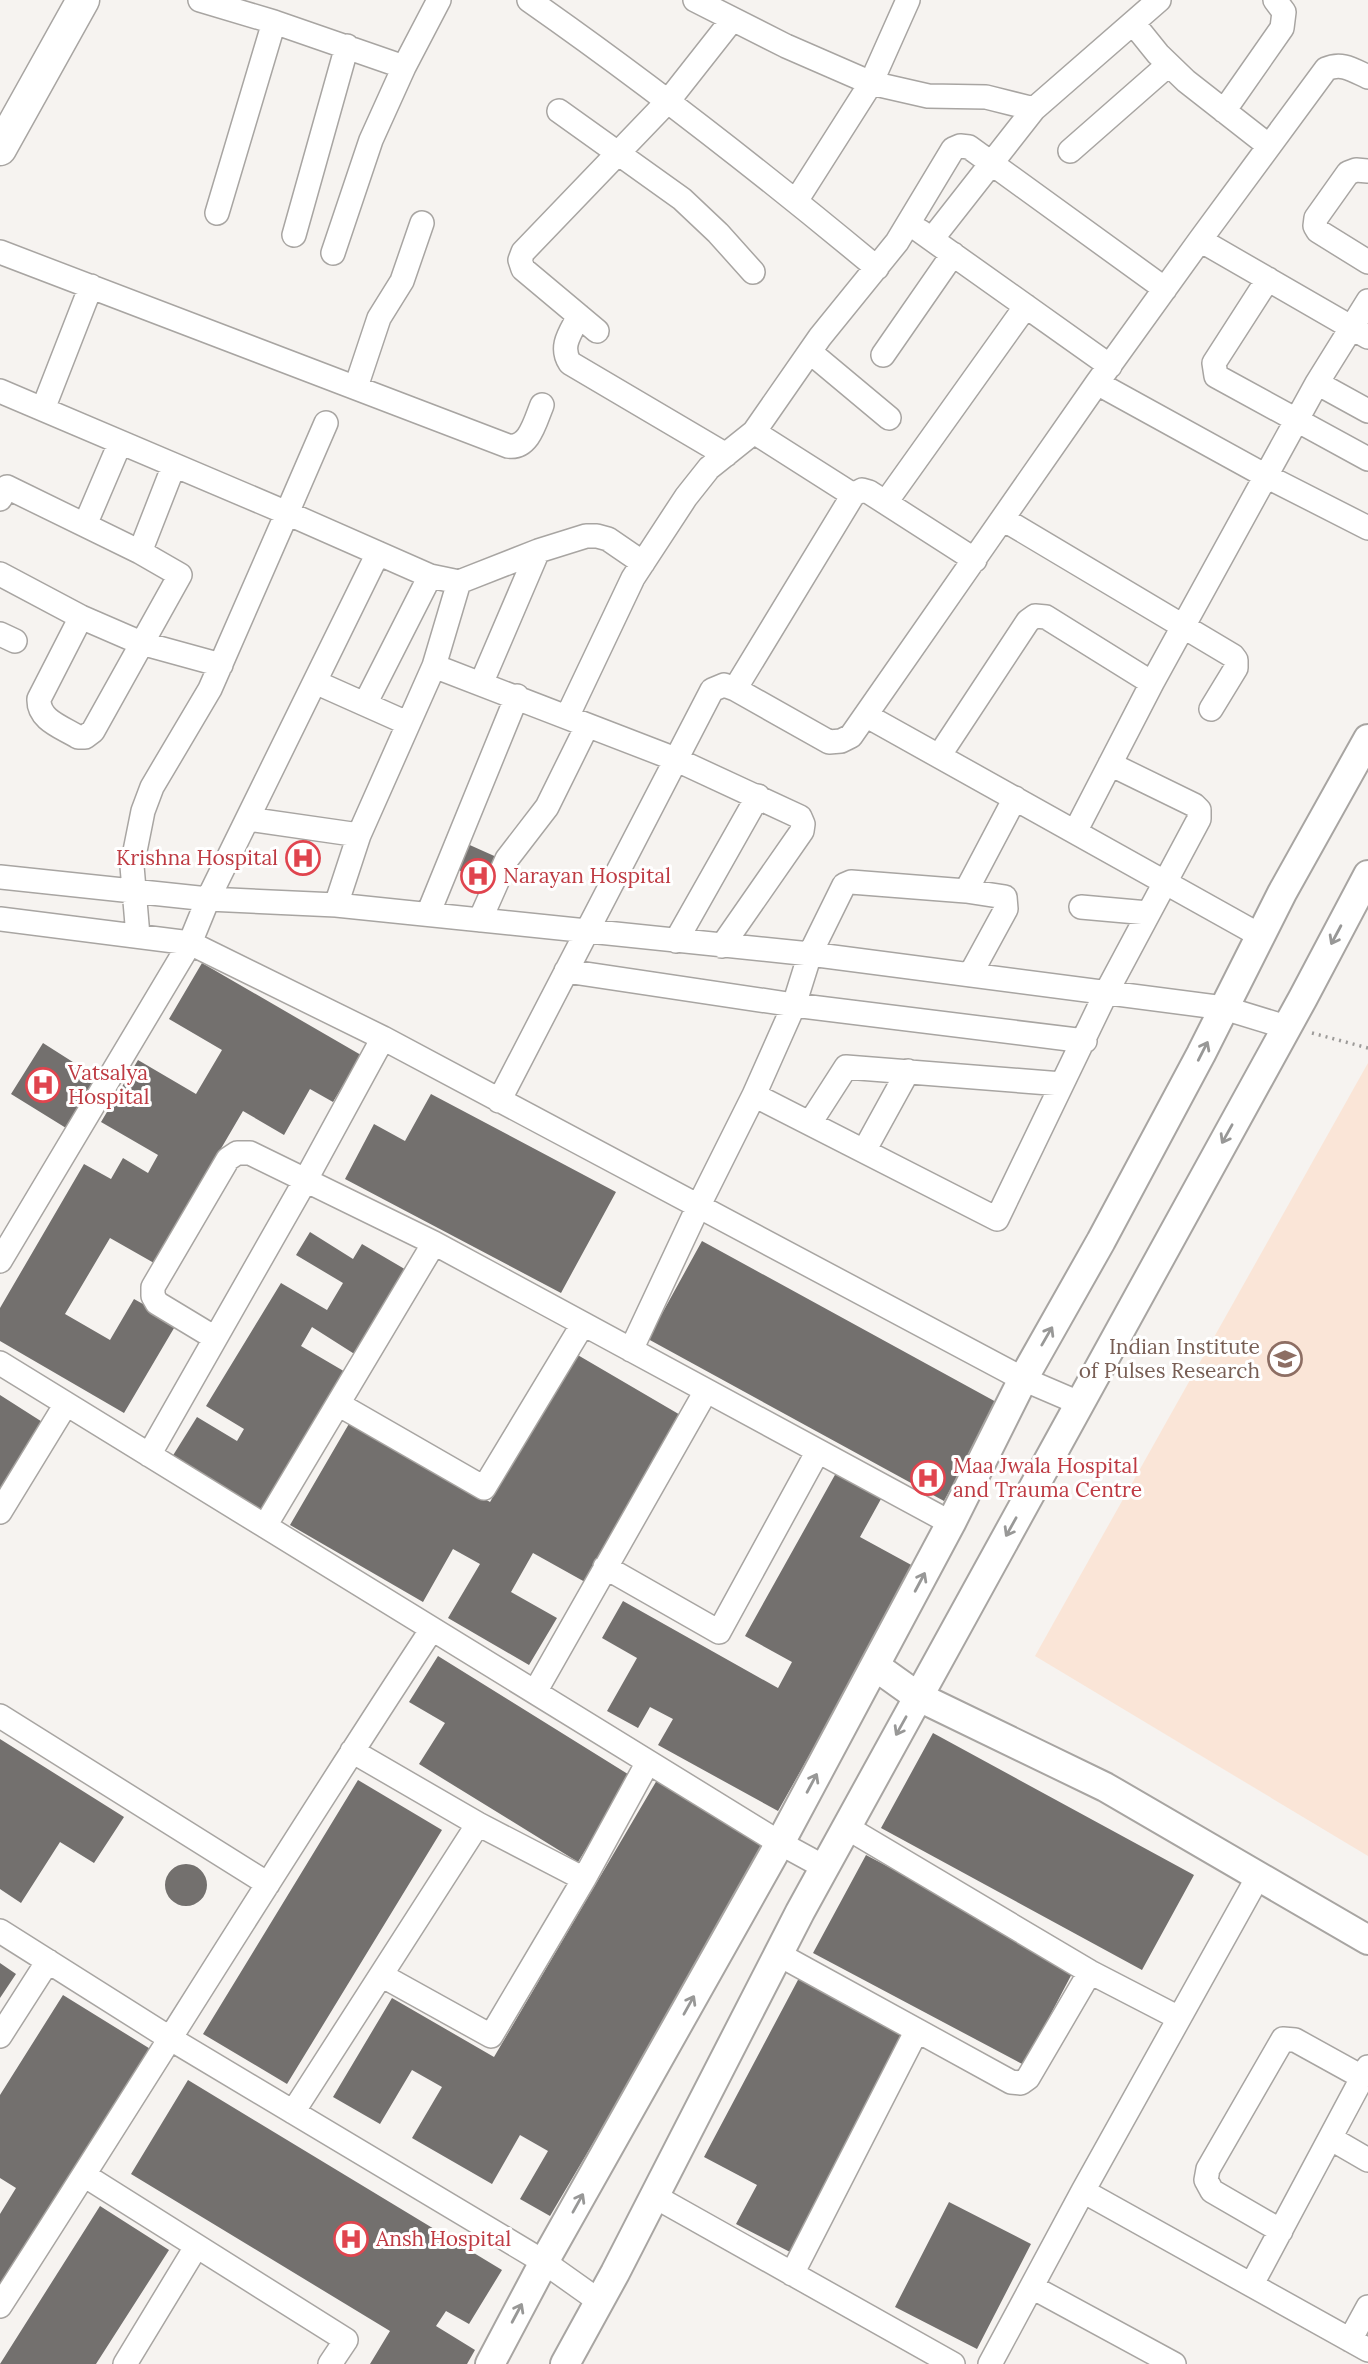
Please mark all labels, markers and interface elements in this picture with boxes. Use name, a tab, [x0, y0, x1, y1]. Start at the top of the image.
hospital icon: Krishna Hospital	[284, 839, 322, 877]
place label: Krishna Hospital	[116, 844, 278, 871]
hospital icon: Narayan Hospital	[459, 857, 497, 895]
place label: Narayan Hospital	[503, 862, 671, 889]
one-way arrow	[1329, 924, 1343, 945]
one-way arrow	[1196, 1041, 1210, 1062]
place label: Vatsalya Hospital	[67, 1059, 149, 1110]
hospital icon: Vatsalya Hospital	[24, 1066, 62, 1104]
one-way arrow	[1220, 1124, 1234, 1144]
one-way arrow	[1040, 1327, 1054, 1347]
place label: Indian Institute of Pulses Research	[1079, 1333, 1260, 1384]
school or university icon: Indian Institute of Pulses Research	[1266, 1340, 1304, 1378]
place label: Maa Jwala Hospital and Trauma Centre	[953, 1452, 1142, 1503]
hospital icon: Maa Jwala Hospital and Trauma Centre	[909, 1459, 947, 1497]
one-way arrow	[1004, 1516, 1017, 1537]
one-way arrow	[914, 1572, 927, 1593]
one-way arrow	[894, 1715, 907, 1736]
one-way arrow	[806, 1773, 820, 1793]
one-way arrow	[682, 1995, 696, 2015]
one-way arrow	[572, 2193, 585, 2214]
hospital icon: Ansh Hospital	[332, 2220, 370, 2258]
place label: Ansh Hospital	[375, 2225, 511, 2252]
one-way arrow	[511, 2303, 524, 2324]

